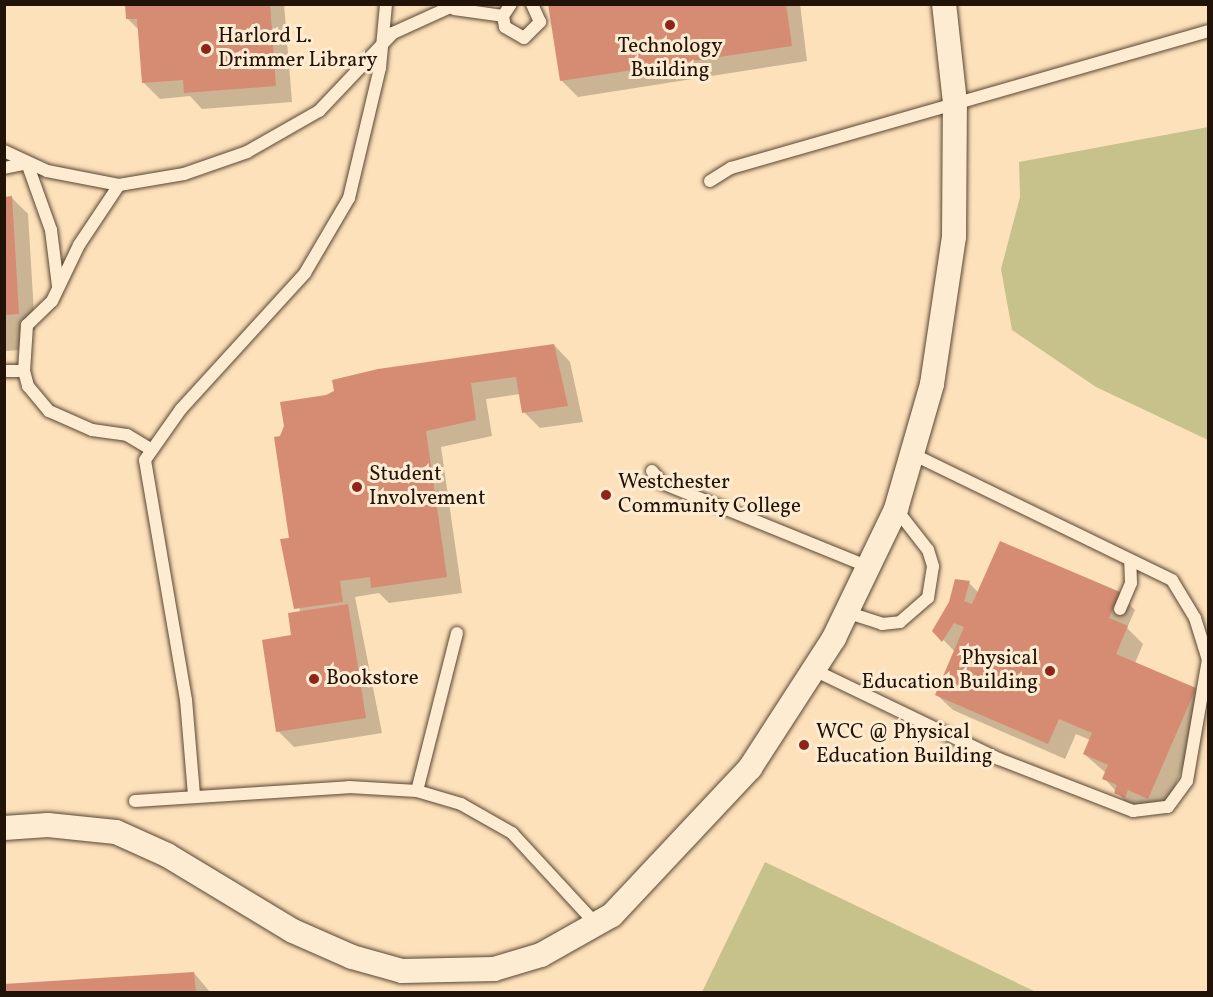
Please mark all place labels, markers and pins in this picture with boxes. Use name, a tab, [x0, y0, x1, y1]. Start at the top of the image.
marker: Technology Building	[663, 18, 677, 32]
place label: Harlord L. Drimmer Library	[218, 24, 378, 74]
place label: Technology Building	[617, 34, 723, 84]
marker: Harlord L. Drimmer Library	[199, 42, 213, 56]
place label: Student Involvement	[369, 462, 486, 512]
place label: Westchester Community College	[618, 470, 802, 520]
marker: Student Involvement	[350, 480, 364, 494]
marker: Westchester Community College	[599, 488, 613, 502]
place label: Physical Education Building	[862, 646, 1038, 696]
marker: Physical Education Building	[1043, 664, 1057, 678]
place label: Bookstore	[326, 666, 419, 692]
marker: Bookstore	[307, 672, 321, 686]
place label: WCC @ Physical Education Building	[816, 720, 992, 770]
marker: WCC @ Physical Education Building	[797, 738, 811, 752]

